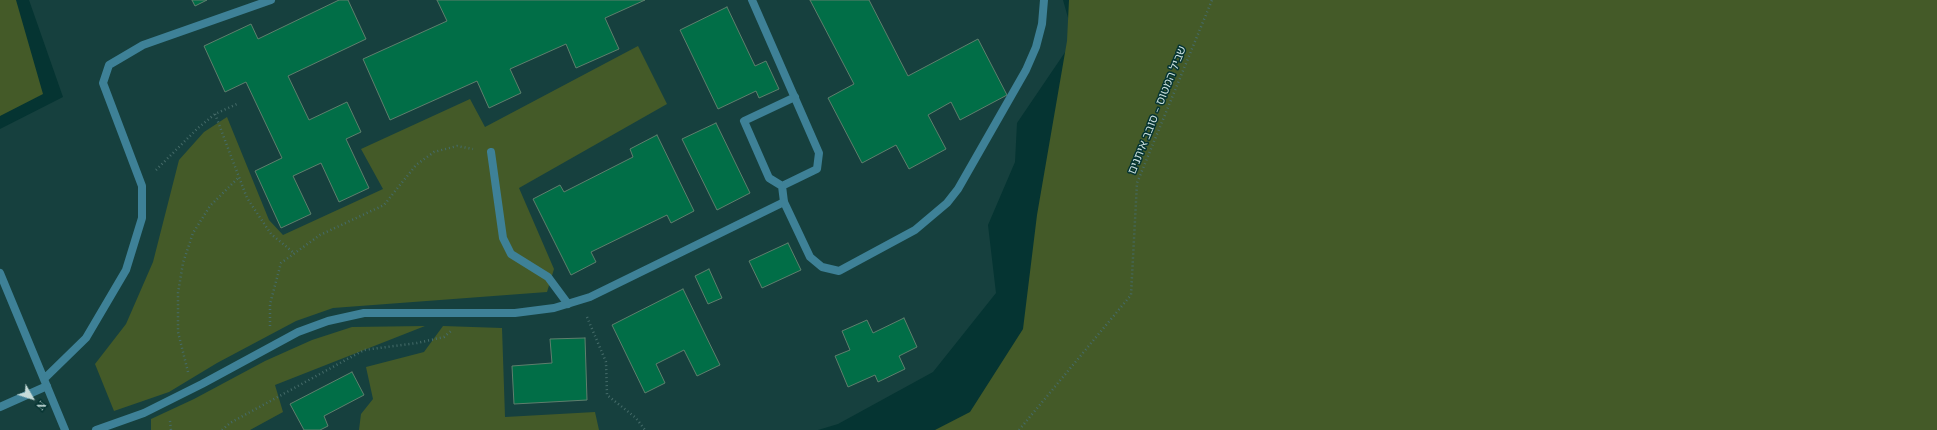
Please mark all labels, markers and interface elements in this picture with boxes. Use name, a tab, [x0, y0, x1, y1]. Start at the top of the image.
street label: שביל המטוס - סובב איתנים	[1125, 44, 1189, 176]
north arrow	[12, 378, 52, 418]
text: N	[33, 398, 50, 414]

